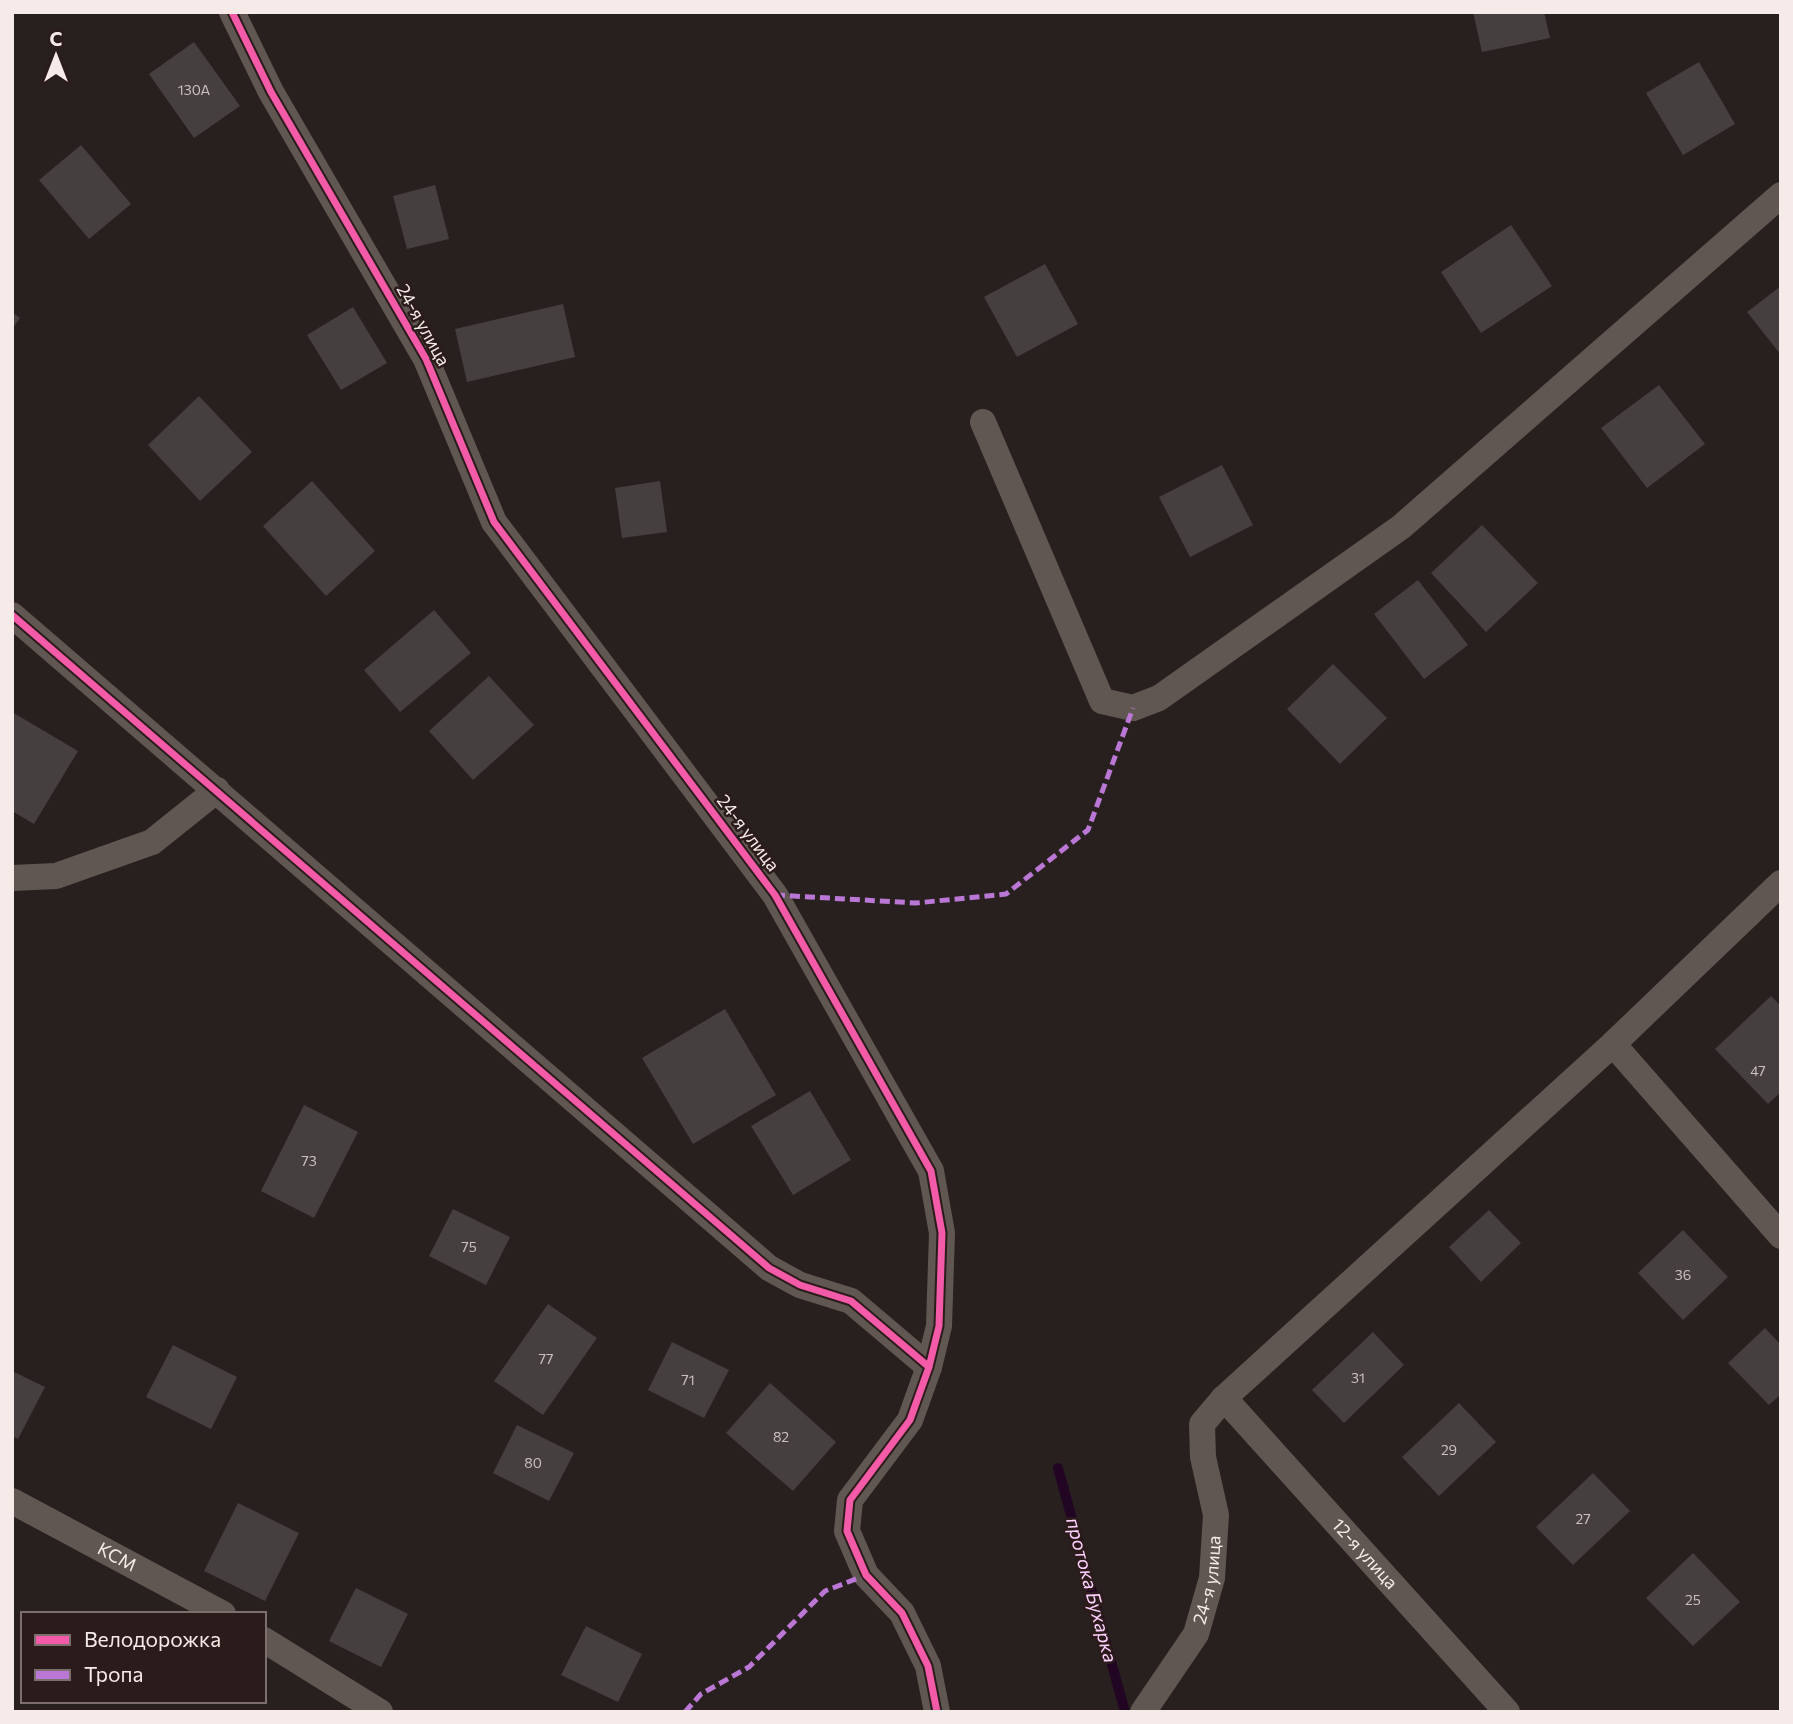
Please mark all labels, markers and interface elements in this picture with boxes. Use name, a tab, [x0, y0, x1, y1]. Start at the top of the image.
north arrow	[21, 21, 91, 91]
text: С	[50, 27, 63, 50]
house number: 130А	[178, 81, 211, 98]
street label: 24-я улица	[392, 280, 455, 369]
street label: 24-я улица	[713, 790, 785, 875]
house number: 47	[1750, 1062, 1766, 1079]
house number: 73	[301, 1152, 317, 1169]
house number: 75	[461, 1238, 477, 1255]
house number: 36	[1675, 1266, 1691, 1283]
house number: 77	[539, 1350, 553, 1367]
house number: 31	[1351, 1369, 1365, 1386]
house number: 71	[681, 1371, 695, 1388]
house number: 82	[773, 1428, 789, 1445]
house number: 29	[1441, 1441, 1457, 1458]
house number: 80	[524, 1454, 542, 1471]
house number: 27	[1575, 1510, 1591, 1527]
street label: 12-я улица	[1328, 1513, 1403, 1593]
water label: протока Бухарка	[1062, 1515, 1123, 1665]
street label: 24-я улица	[1187, 1535, 1225, 1627]
street label: КСМ	[94, 1537, 141, 1576]
house number: 25	[1685, 1591, 1701, 1608]
legend	[21, 1612, 266, 1703]
text: Велодорожка	[84, 1626, 221, 1651]
text: Тропа	[84, 1661, 143, 1686]

